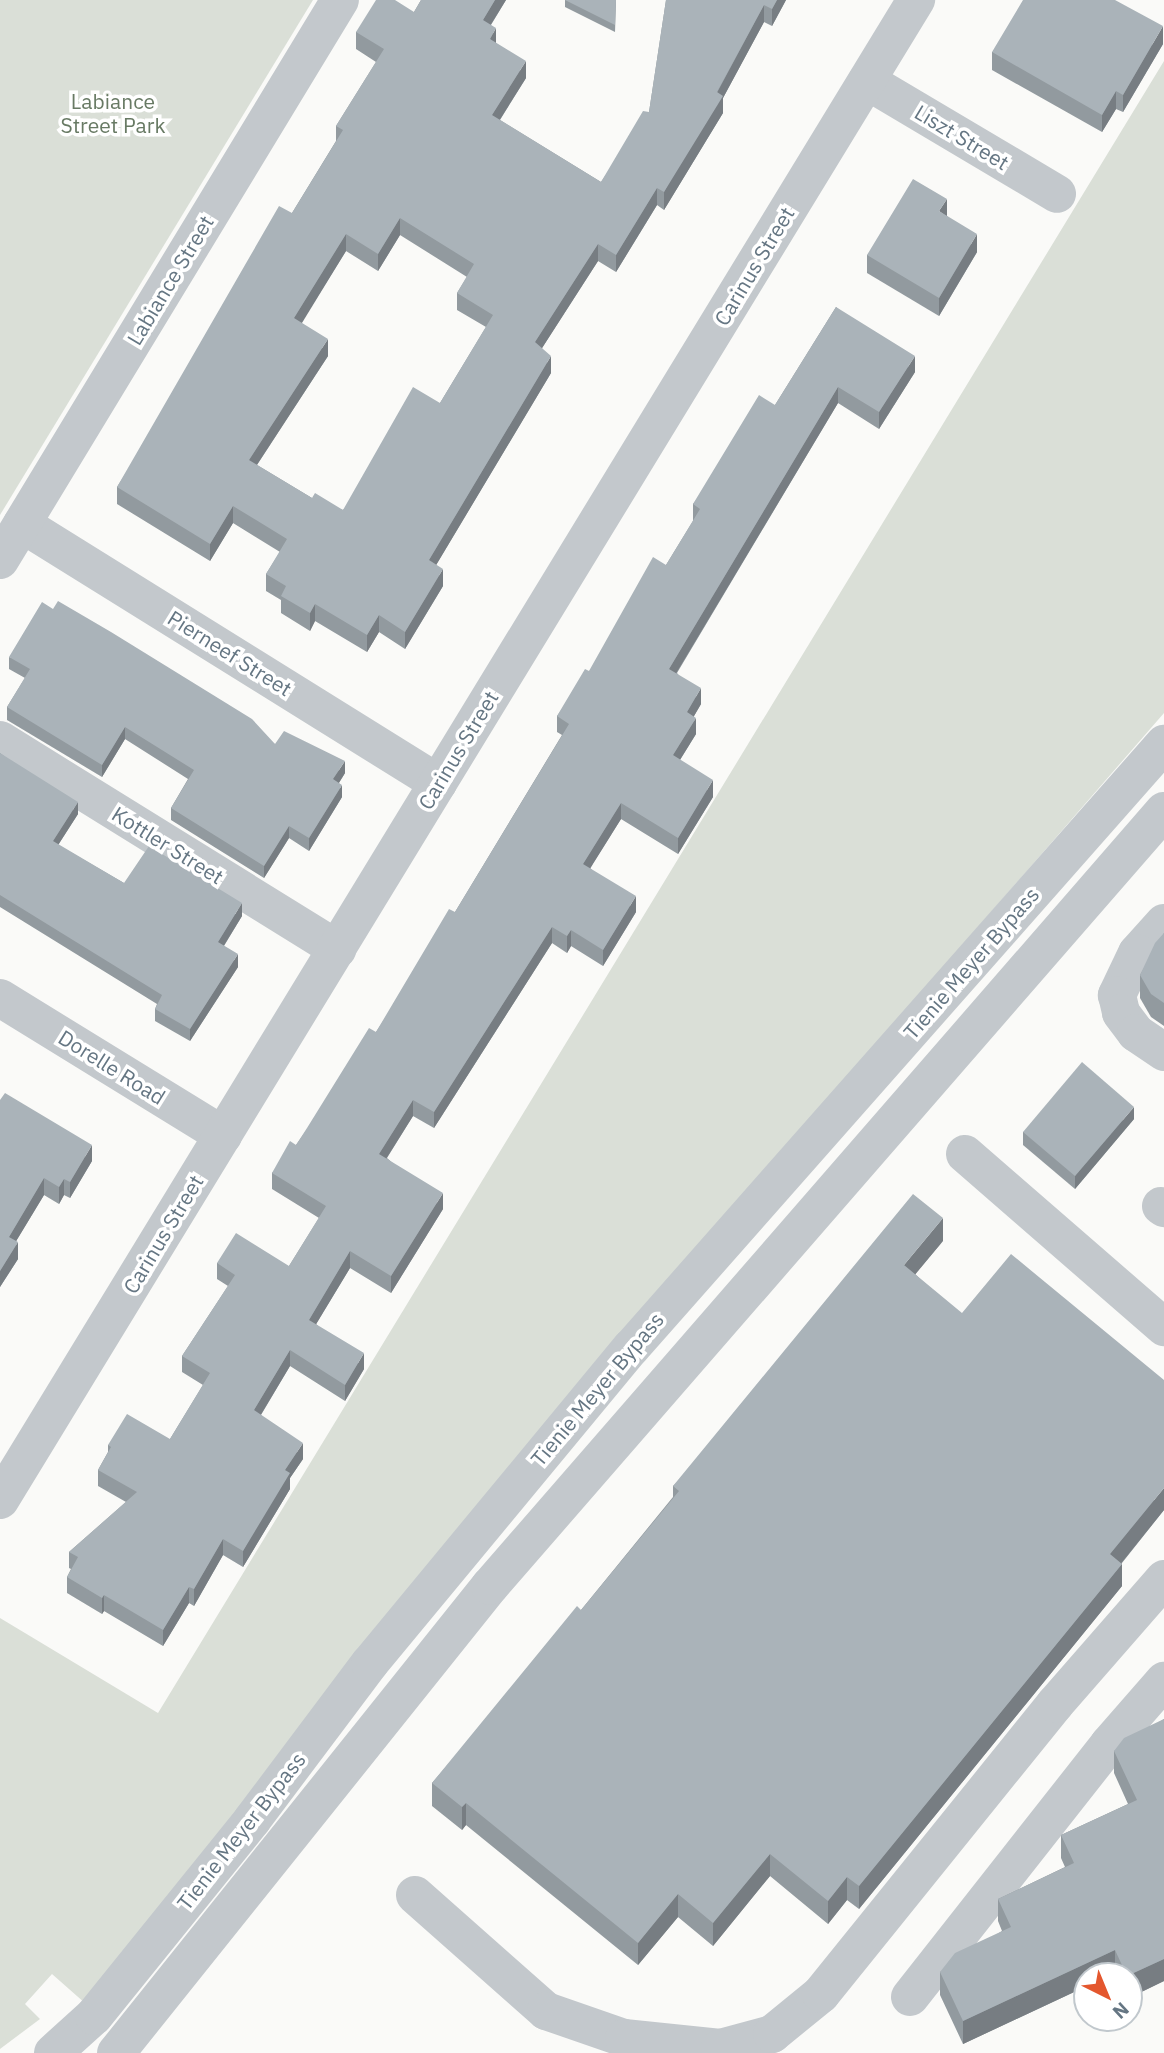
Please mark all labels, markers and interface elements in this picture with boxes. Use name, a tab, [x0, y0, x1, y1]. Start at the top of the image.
park label: Labiance Street Park	[60, 88, 166, 138]
street label: Liszt Street	[910, 99, 1014, 175]
street label: Carinus Street	[709, 202, 799, 330]
street label: Labiance Street	[121, 211, 219, 349]
street label: Pierneef Street	[163, 605, 297, 701]
street label: Carinus Street	[413, 686, 503, 814]
street label: Kottler Street	[108, 801, 228, 889]
street label: Tienie Meyer Bypass	[898, 882, 1044, 1044]
street label: Dorelle Road	[54, 1024, 170, 1110]
street label: Carinus Street	[118, 1170, 208, 1298]
street label: Tienie Meyer Bypass	[525, 1307, 669, 1471]
street label: Tienie Meyer Bypass	[172, 1747, 310, 1915]
north arrow	[1073, 1962, 1143, 2032]
text: N	[1108, 1997, 1134, 2024]

